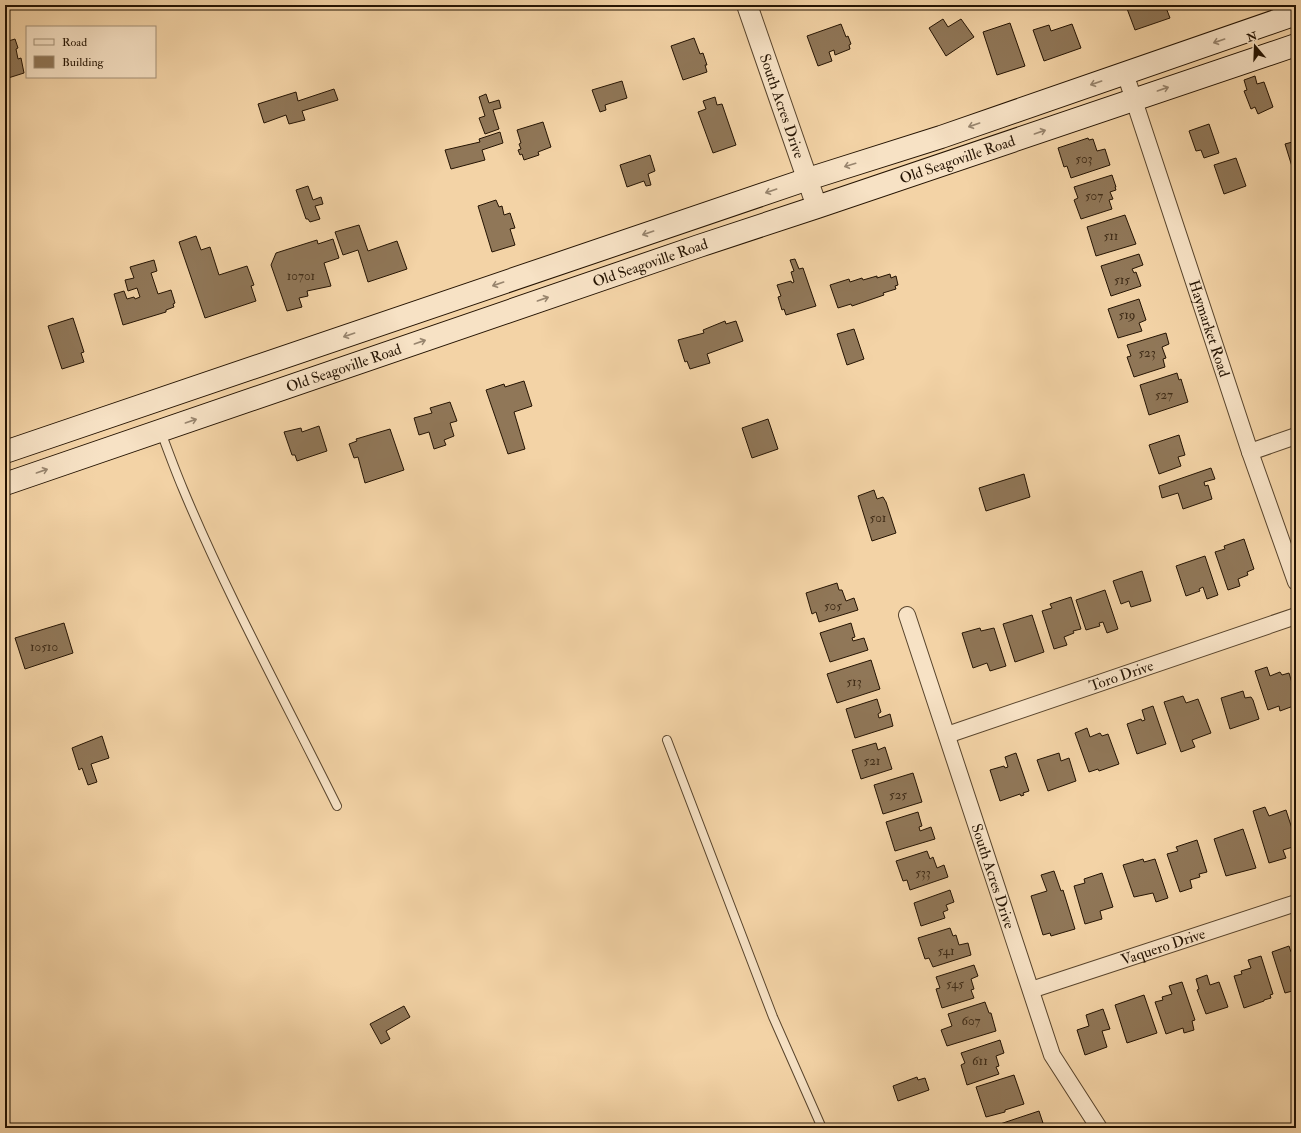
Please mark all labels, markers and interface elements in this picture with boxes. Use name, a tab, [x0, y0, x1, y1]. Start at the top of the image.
legend	[26, 26, 156, 78]
north arrow	[1235, 26, 1275, 66]
text: N	[1244, 29, 1260, 45]
text: Road	[62, 35, 87, 50]
one-way arrow	[1214, 37, 1226, 45]
street label: South Acres Drive	[755, 51, 808, 161]
text: Building	[62, 55, 105, 70]
one-way arrow	[1090, 80, 1103, 87]
one-way arrow	[1156, 85, 1168, 93]
one-way arrow	[968, 122, 980, 130]
one-way arrow	[1033, 127, 1045, 135]
street label: Old Seagoville Road	[897, 132, 1018, 188]
house number: 503	[1075, 151, 1093, 167]
one-way arrow	[844, 162, 857, 169]
one-way arrow	[765, 188, 777, 196]
house number: 507	[1085, 188, 1103, 204]
house number: 511	[1104, 228, 1119, 244]
one-way arrow	[641, 230, 654, 237]
street label: Old Seagoville Road	[590, 235, 711, 292]
house number: 10701	[287, 268, 316, 284]
house number: 515	[1114, 272, 1130, 288]
street label: Haymarket Road	[1184, 278, 1234, 380]
one-way arrow	[492, 281, 505, 288]
one-way arrow	[537, 295, 549, 303]
house number: 519	[1119, 307, 1135, 323]
one-way arrow	[342, 332, 355, 339]
one-way arrow	[414, 337, 426, 345]
street label: Old Seagoville Road	[284, 340, 405, 397]
house number: 523	[1138, 345, 1156, 361]
house number: 527	[1155, 387, 1173, 403]
one-way arrow	[185, 416, 197, 424]
one-way arrow	[36, 467, 48, 475]
house number: 501	[870, 510, 887, 526]
house number: 505	[824, 598, 842, 614]
house number: 10510	[30, 639, 58, 655]
street label: Toro Drive	[1087, 656, 1156, 696]
house number: 513	[846, 674, 862, 690]
house number: 521	[864, 753, 881, 769]
house number: 525	[889, 787, 907, 803]
street label: South Acres Drive	[966, 821, 1019, 931]
house number: 533	[915, 865, 931, 881]
street label: Vaquero Drive	[1119, 924, 1208, 970]
house number: 541	[937, 943, 955, 959]
house number: 545	[946, 976, 964, 992]
house number: 607	[961, 1013, 981, 1029]
house number: 611	[972, 1053, 988, 1069]

